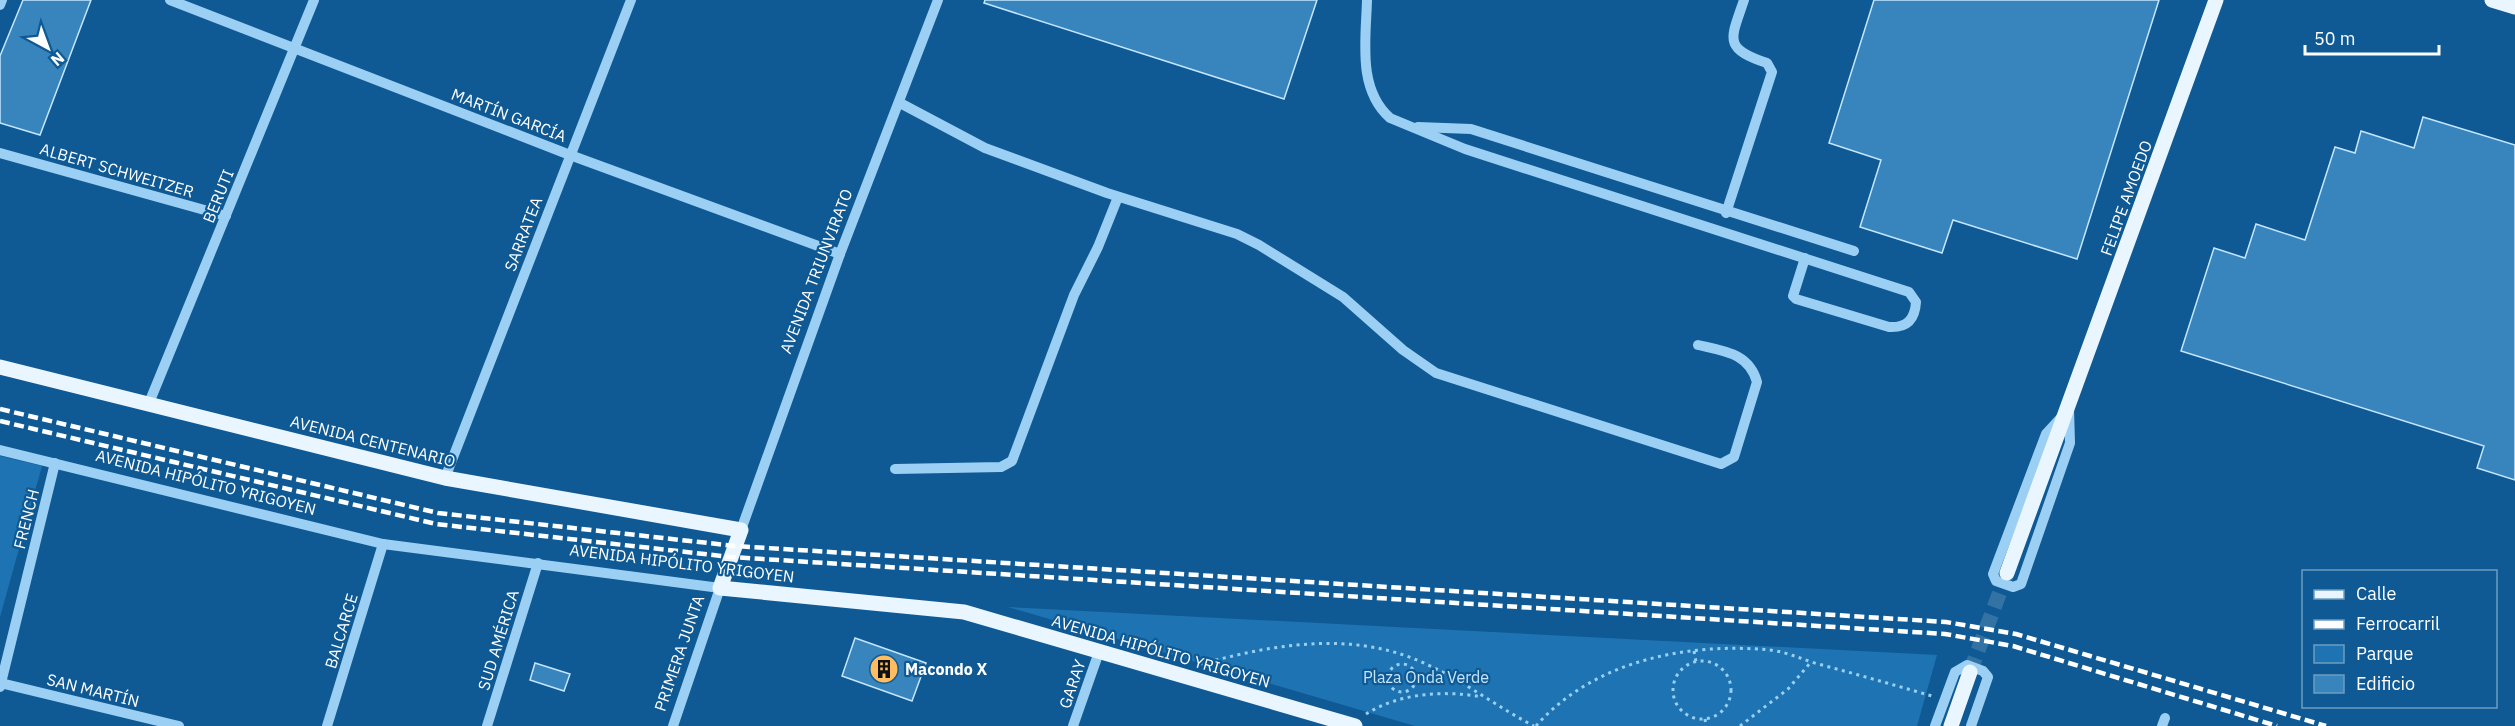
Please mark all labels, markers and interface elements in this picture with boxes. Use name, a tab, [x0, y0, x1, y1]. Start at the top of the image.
north arrow	[18, 18, 78, 78]
scale bar	[2305, 18, 2438, 56]
text: 50 m	[2314, 27, 2356, 50]
text: N	[47, 48, 69, 71]
street label: MARTÍN GARCÍA	[449, 83, 570, 146]
street label: ALBERT SCHWEITZER	[38, 138, 196, 202]
street label: FELIPE AMOEDO	[2096, 138, 2156, 258]
street label: BERUTI	[198, 166, 238, 226]
street label: AVENIDA TRIUNVIRATO	[775, 186, 857, 356]
street label: SARRATEA	[500, 194, 546, 274]
street label: AVENIDA CENTENARIO	[288, 411, 458, 471]
street label: AVENIDA HIPÓLITO YRIGOYEN	[94, 444, 318, 519]
street label: FRENCH	[9, 487, 43, 551]
street label: AVENIDA HIPÓLITO YRIGOYEN	[569, 538, 796, 587]
legend	[2302, 570, 2497, 708]
text: Calle	[2356, 582, 2396, 605]
street label: SUD AMÉRICA	[472, 587, 523, 693]
street label: BALCARCE	[320, 591, 362, 671]
street label: PRIMERA JUNTA	[650, 592, 708, 714]
street label: AVENIDA HIPÓLITO YRIGOYEN	[1050, 609, 1273, 692]
text: Ferrocarril	[2356, 612, 2440, 635]
text: Parque	[2356, 642, 2414, 665]
building icon: Macondo X	[868, 653, 900, 685]
street label: GARAY	[1054, 656, 1090, 711]
place label: Macondo X	[905, 659, 987, 679]
park label: Plaza Onda Verde	[1363, 667, 1489, 687]
street label: SAN MARTÍN	[45, 668, 142, 711]
text: Edificio	[2356, 672, 2415, 695]

